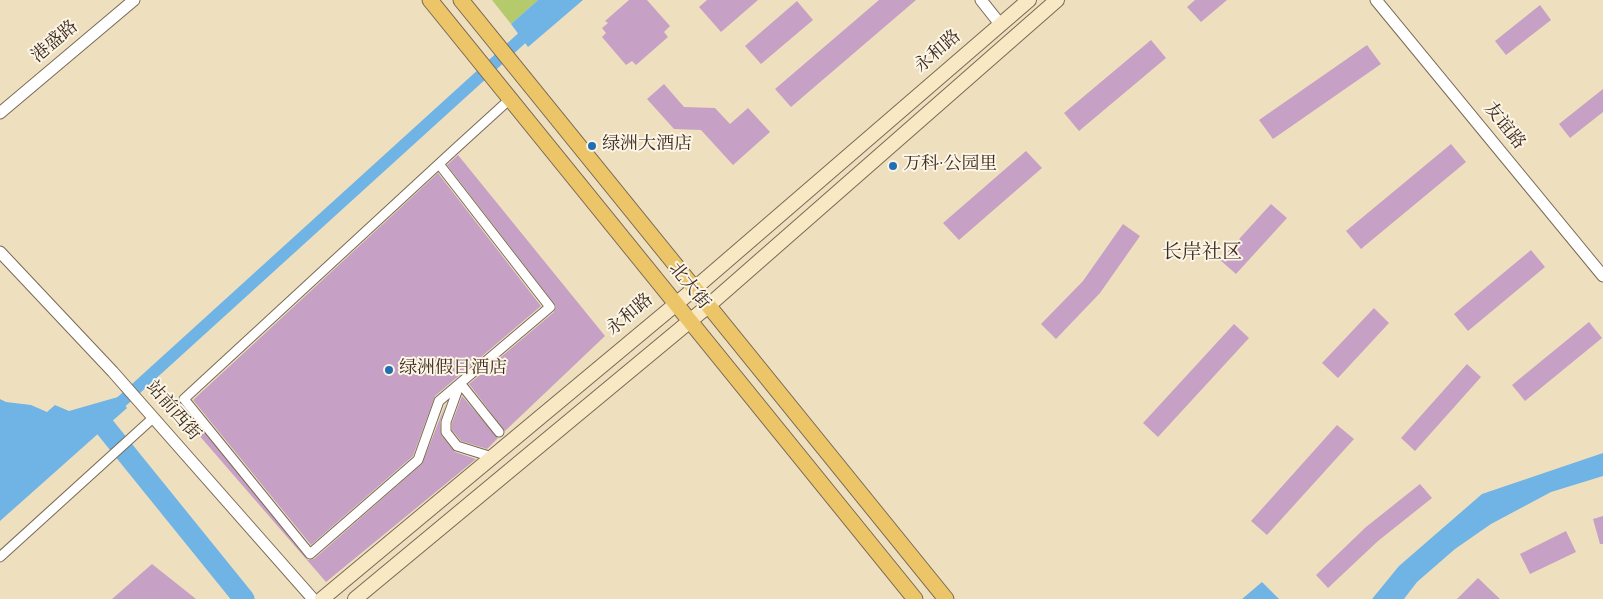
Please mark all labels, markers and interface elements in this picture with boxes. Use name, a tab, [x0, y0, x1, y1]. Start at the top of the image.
street label: 港盛路	[28, 17, 84, 69]
street label: 永和路	[912, 27, 966, 79]
street label: 友谊路	[1478, 99, 1528, 155]
place label: 绿洲大酒店	[602, 135, 692, 157]
marker: 绿洲大酒店	[586, 140, 598, 152]
place label: 万科·公园里	[903, 155, 998, 177]
marker: 万科·公园里	[887, 160, 899, 172]
district label: 长岸社区	[1162, 243, 1242, 267]
street label: 北大街	[663, 259, 713, 315]
street label: 永和路	[603, 290, 659, 342]
place label: 绿洲假日酒店	[399, 359, 507, 381]
marker: 绿洲假日酒店	[383, 364, 395, 376]
street label: 站前西街	[140, 378, 204, 446]

